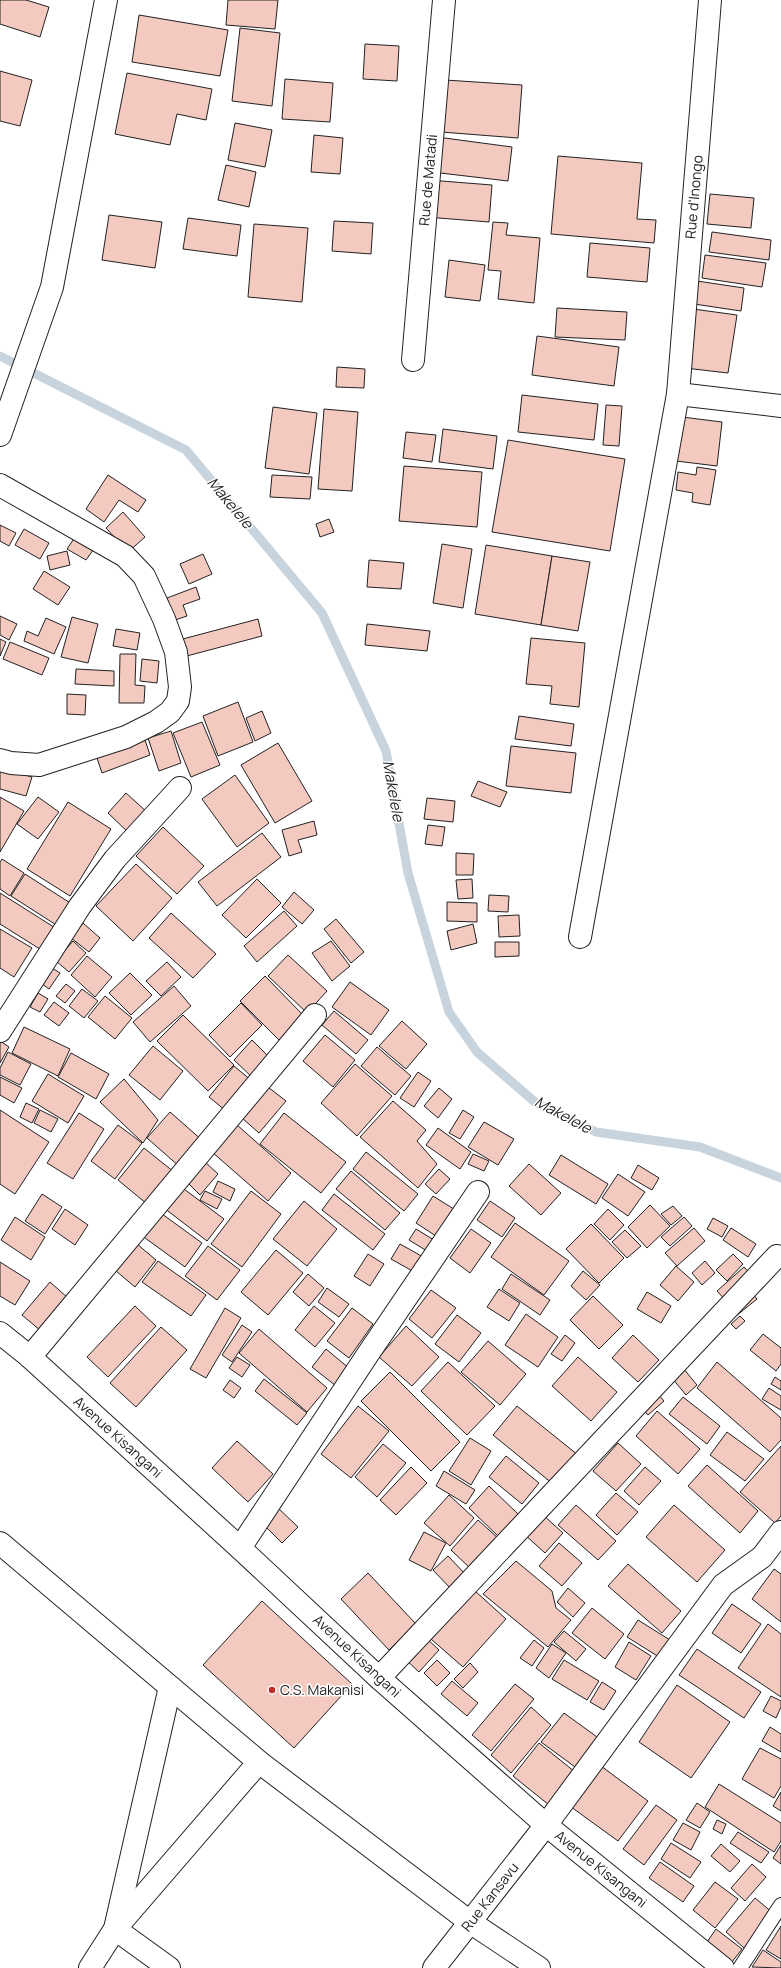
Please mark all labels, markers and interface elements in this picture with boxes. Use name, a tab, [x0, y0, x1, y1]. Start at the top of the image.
street label: Rue de Matadi	[414, 133, 441, 227]
street label: Rue d'Inongo	[680, 154, 707, 240]
water label: Makelele	[203, 472, 259, 534]
water label: Makelele	[378, 759, 409, 824]
water label: Makelele	[531, 1091, 596, 1139]
street label: Avenue Kisangani	[70, 1392, 167, 1482]
street label: Avenue Kisangani	[309, 1610, 405, 1701]
place label: C.S. Makanisi	[280, 1680, 364, 1699]
marker: C.S. Makanisi	[267, 1685, 277, 1695]
street label: Avenue Kisangani	[551, 1826, 651, 1912]
street label: Rue Kansavu	[457, 1858, 523, 1935]

